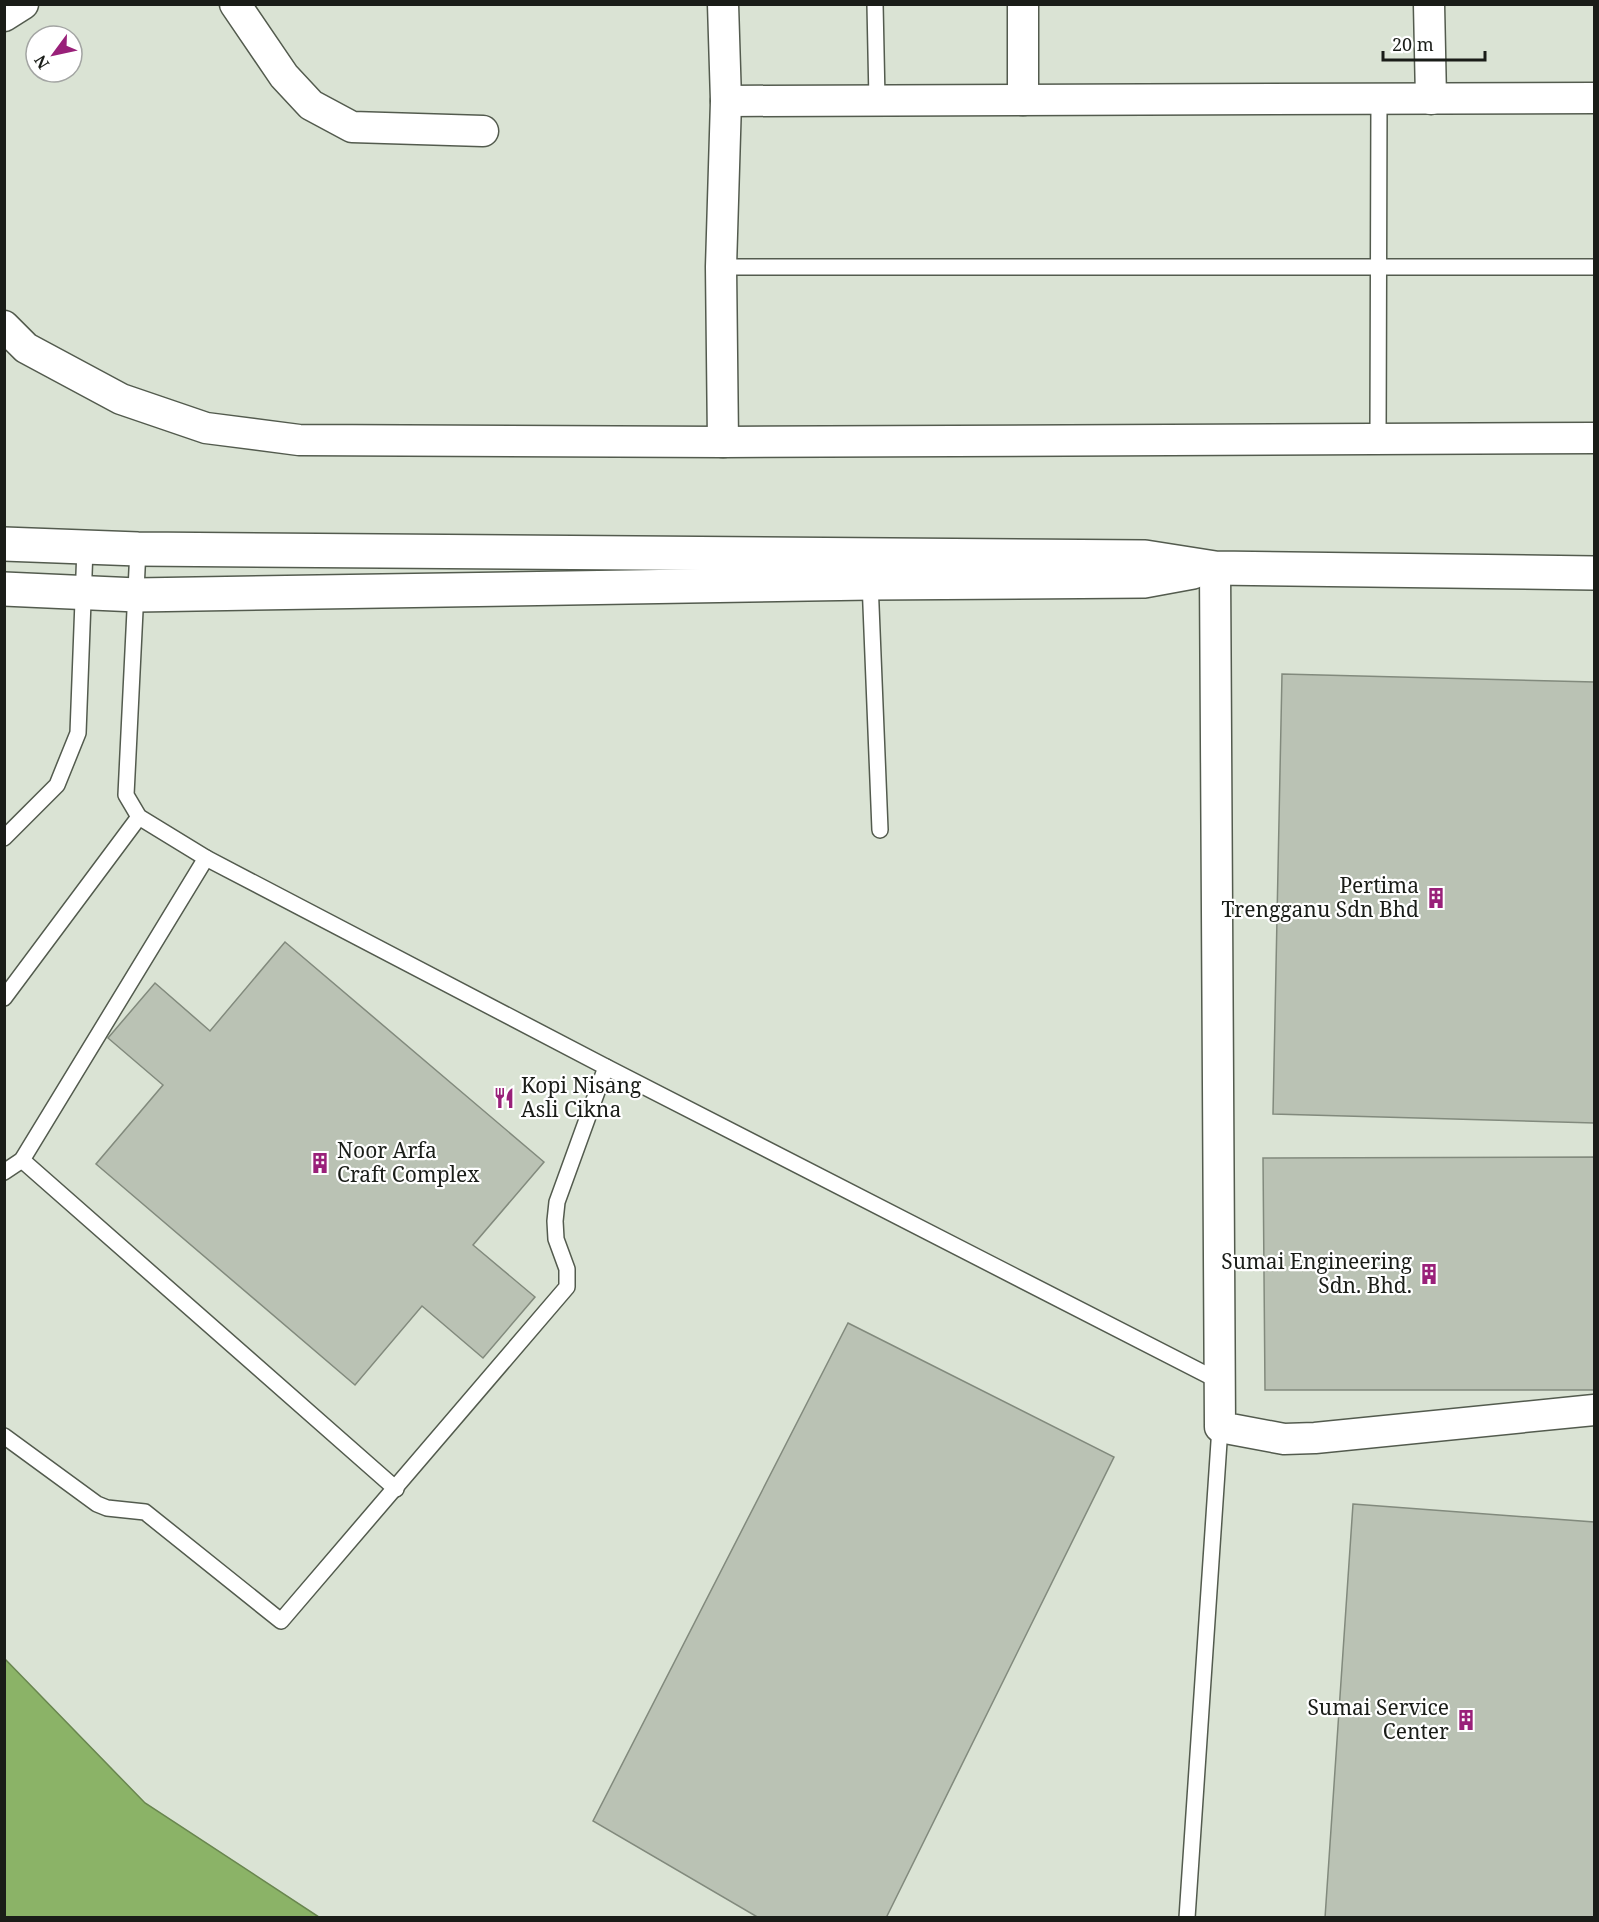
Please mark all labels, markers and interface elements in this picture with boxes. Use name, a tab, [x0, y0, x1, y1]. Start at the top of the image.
north arrow	[24, 24, 84, 84]
scale bar	[1383, 24, 1485, 62]
text: 20 m	[1392, 32, 1434, 56]
text: N	[29, 51, 54, 73]
place label: Pertima Trengganu Sdn Bhd	[1221, 871, 1419, 923]
building icon: Pertima Trengganu Sdn Bhd	[1424, 886, 1448, 910]
place label: Kopi Nisang Asli Cikna	[521, 1071, 642, 1123]
restaurant icon: Kopi Nisang Asli Cikna	[492, 1086, 516, 1110]
place label: Noor Arfa Craft Complex	[337, 1136, 480, 1188]
building icon: Noor Arfa Craft Complex	[308, 1151, 332, 1175]
place label: Sumai Engineering Sdn. Bhd.	[1221, 1247, 1413, 1299]
building icon: Sumai Engineering Sdn. Bhd.	[1417, 1262, 1441, 1286]
place label: Sumai Service Center	[1307, 1693, 1449, 1745]
building icon: Sumai Service Center	[1454, 1708, 1478, 1732]

